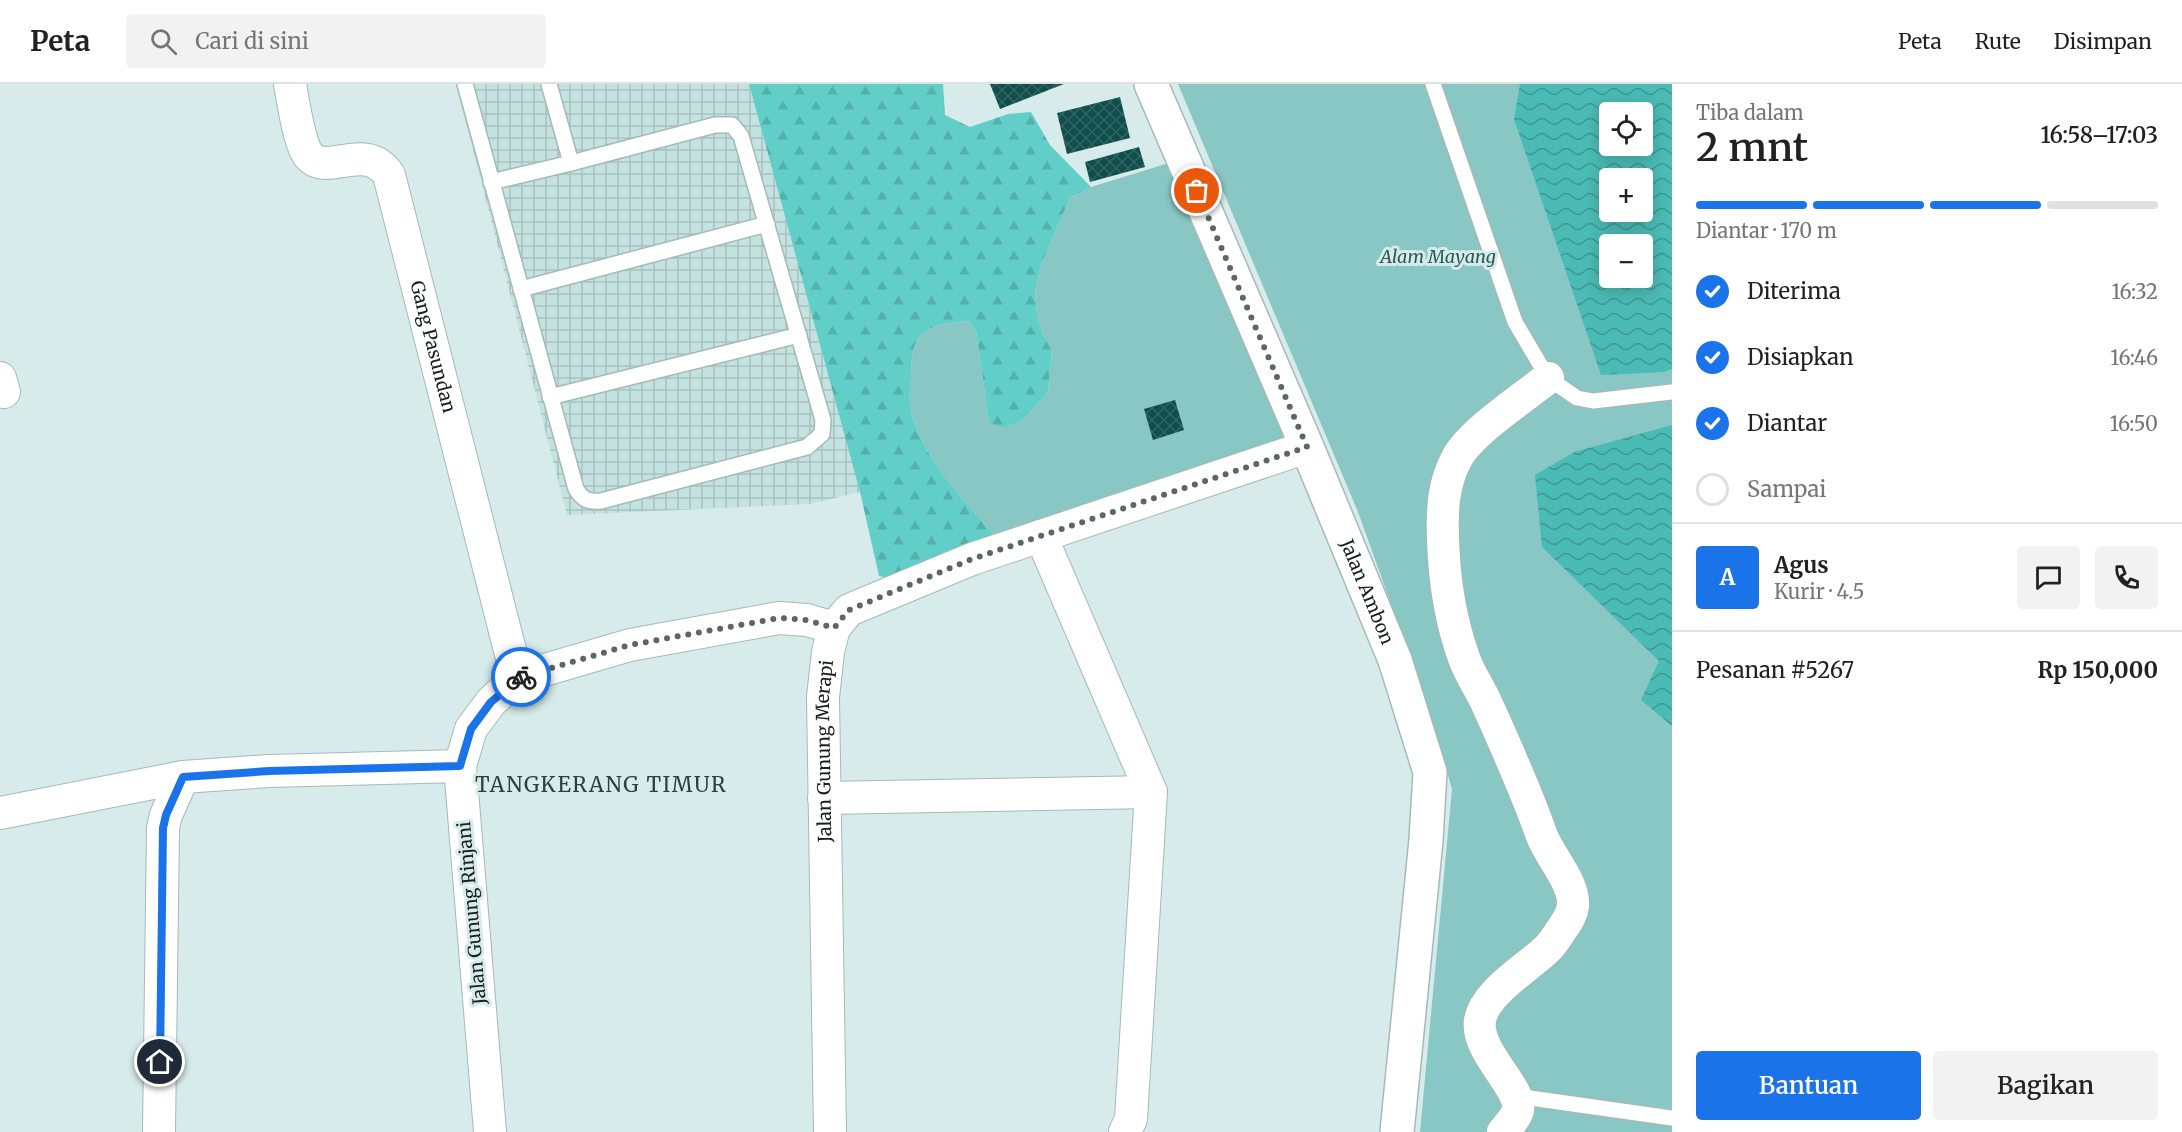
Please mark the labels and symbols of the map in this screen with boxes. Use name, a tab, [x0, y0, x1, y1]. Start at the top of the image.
pin	[1171, 165, 1222, 216]
park label: Alam Mayang	[1378, 245, 1496, 268]
street label: Gang Pasundan	[405, 278, 461, 415]
street label: Jalan Ambon	[1335, 535, 1399, 648]
courier	[491, 647, 551, 707]
street label: Jalan Gunung Merapi	[811, 659, 838, 844]
district label: TANGKERANG TIMUR	[475, 771, 727, 798]
street label: Jalan Gunung Rinjani	[452, 820, 491, 1007]
pin	[134, 1036, 185, 1087]

